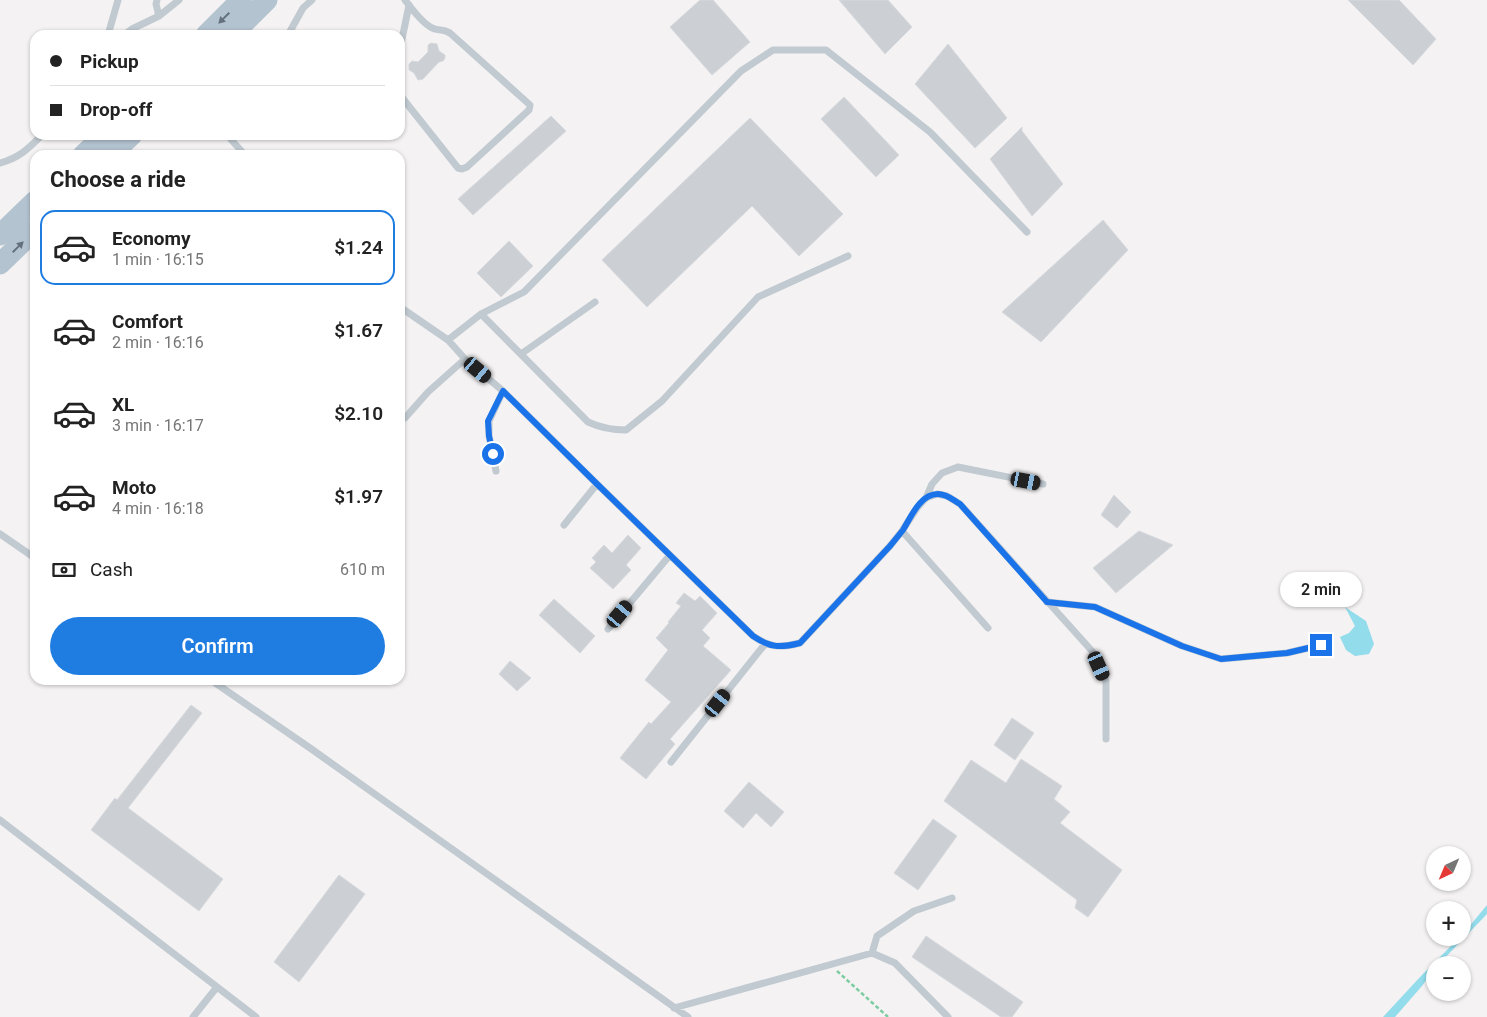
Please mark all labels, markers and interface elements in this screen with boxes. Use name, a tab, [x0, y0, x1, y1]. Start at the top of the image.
one-way arrow	[218, 11, 230, 23]
text: Pickup	[80, 50, 139, 73]
text: Drop-off	[80, 98, 152, 121]
text: Choose a ride	[50, 167, 186, 192]
icon: car	[52, 225, 97, 270]
text: Economy	[112, 227, 191, 250]
text: $1.24	[334, 236, 383, 259]
one-way arrow	[11, 241, 23, 253]
text: 1 min · 16:15	[112, 250, 204, 269]
icon: car	[52, 308, 97, 353]
text: Comfort	[112, 310, 183, 333]
text: $1.67	[334, 319, 383, 342]
text: 2 min · 16:16	[112, 333, 204, 352]
car	[461, 355, 494, 385]
icon: car	[52, 391, 97, 436]
text: XL	[112, 393, 134, 416]
text: $2.10	[334, 402, 383, 425]
text: 3 min · 16:17	[112, 416, 204, 435]
route start	[482, 443, 504, 465]
car	[1009, 471, 1042, 491]
icon: car	[52, 474, 97, 519]
text: Moto	[112, 476, 156, 499]
text: $1.97	[334, 485, 383, 508]
text: 4 min · 16:18	[112, 499, 204, 518]
icon: cash	[50, 556, 78, 584]
text: Cash	[90, 558, 133, 581]
text: 610 m	[340, 560, 385, 579]
callout: 2 min	[1280, 572, 1362, 608]
text: 2 min	[1301, 580, 1341, 599]
car	[604, 598, 635, 630]
button: Confirm	[50, 617, 385, 675]
route end	[1310, 634, 1332, 656]
car	[1086, 649, 1111, 683]
car	[702, 687, 733, 719]
north arrow	[1426, 846, 1471, 891]
map controls	[1426, 846, 1471, 1001]
button: +	[1426, 901, 1471, 946]
button: −	[1426, 956, 1471, 1001]

